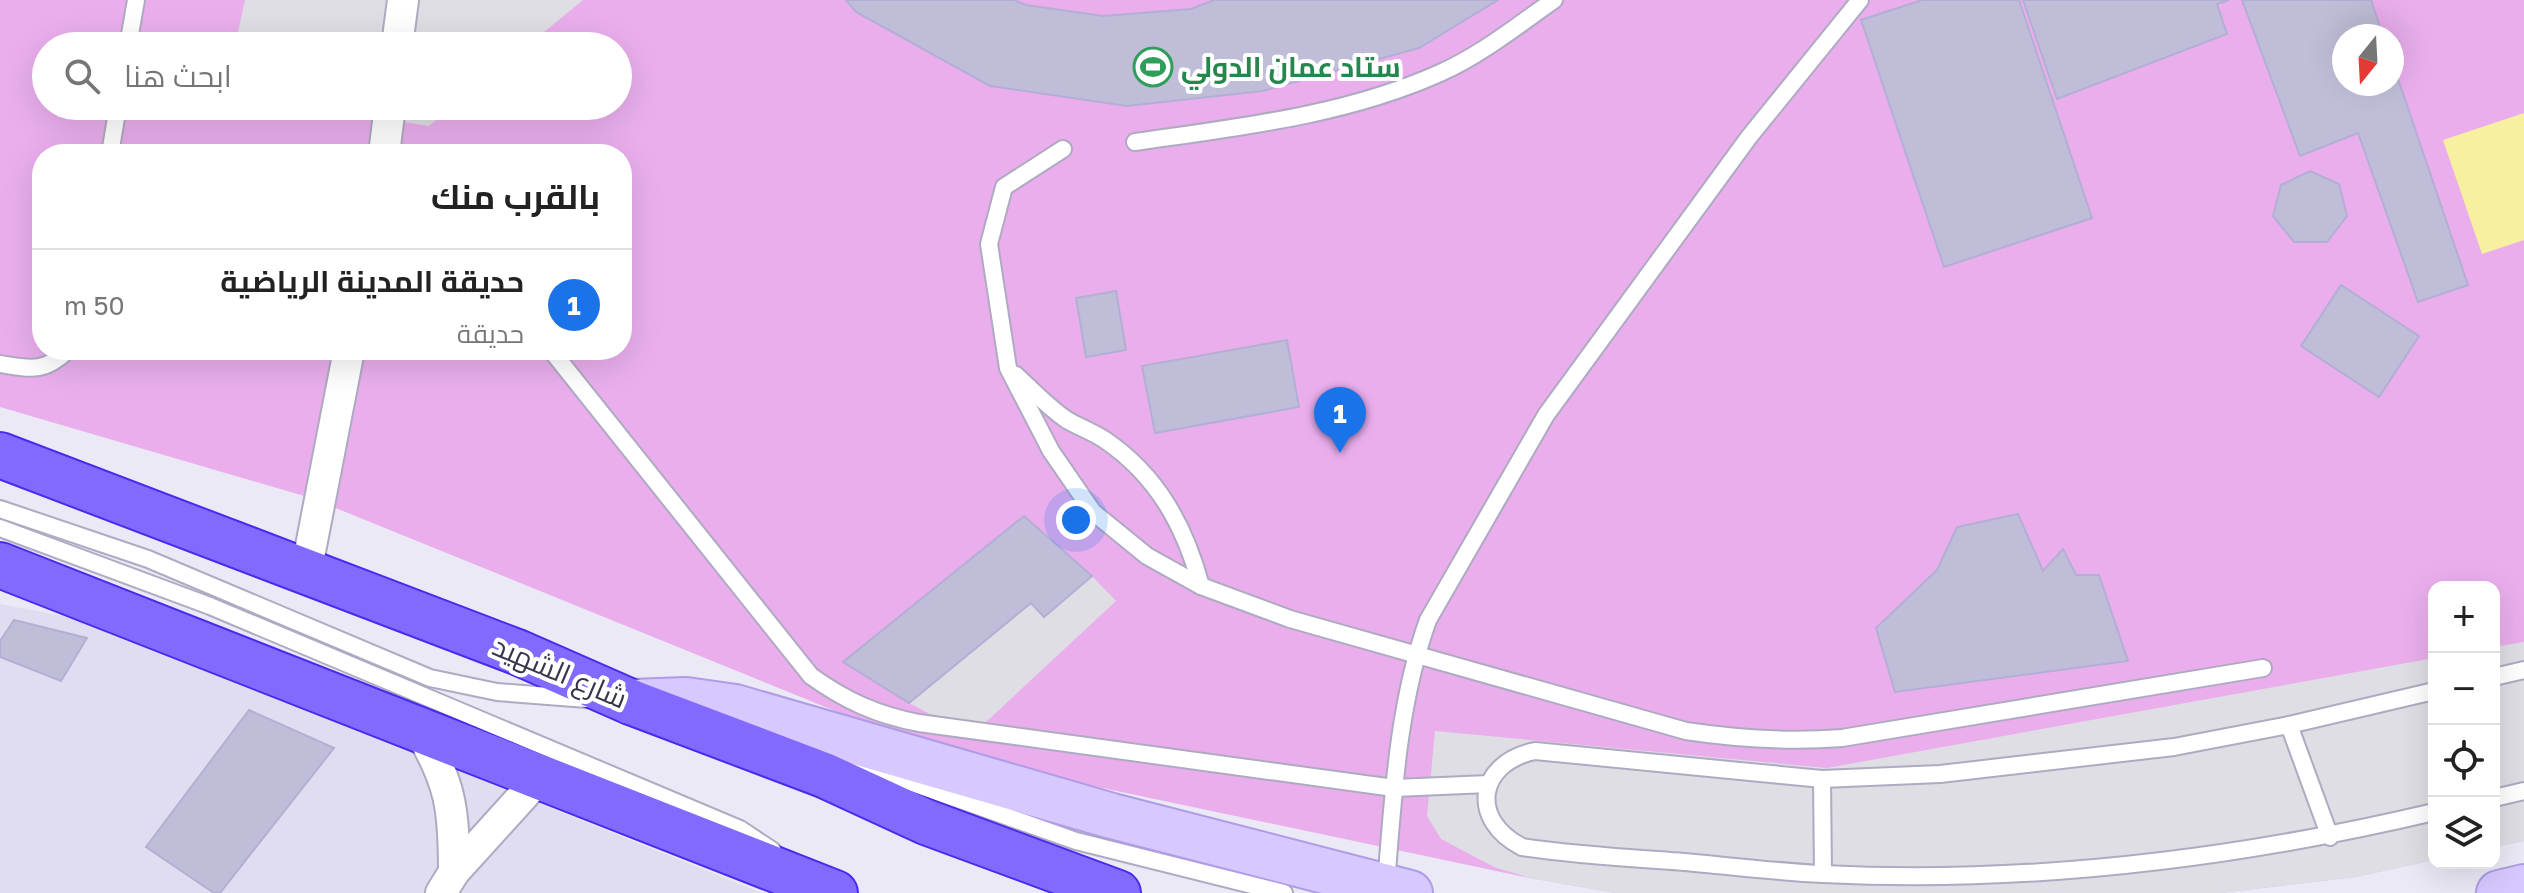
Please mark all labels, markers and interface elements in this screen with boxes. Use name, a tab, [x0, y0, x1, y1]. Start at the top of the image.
north arrow	[2332, 24, 2404, 96]
search box	[32, 32, 632, 120]
sports icon: ستاد عمان الدولي	[1132, 46, 1174, 88]
place label: ستاد عمان الدولي	[1181, 50, 1401, 90]
icon: search	[60, 54, 104, 98]
text: ابحث هنا	[124, 58, 232, 94]
text: بالقرب منك	[431, 176, 600, 216]
text: حديقة المدينة الرياضية	[220, 263, 524, 299]
text: 50 m	[64, 290, 125, 321]
text: 1	[567, 290, 581, 321]
text: حديقة	[457, 318, 524, 349]
pin: 1	[1314, 387, 1366, 453]
your location	[1056, 500, 1096, 540]
map controls	[2428, 581, 2500, 869]
button: +	[2428, 581, 2500, 653]
street label: شارع الشهيد	[487, 629, 632, 717]
button: −	[2428, 653, 2500, 725]
button: locate	[2428, 725, 2500, 797]
button: layers	[2428, 797, 2500, 869]

